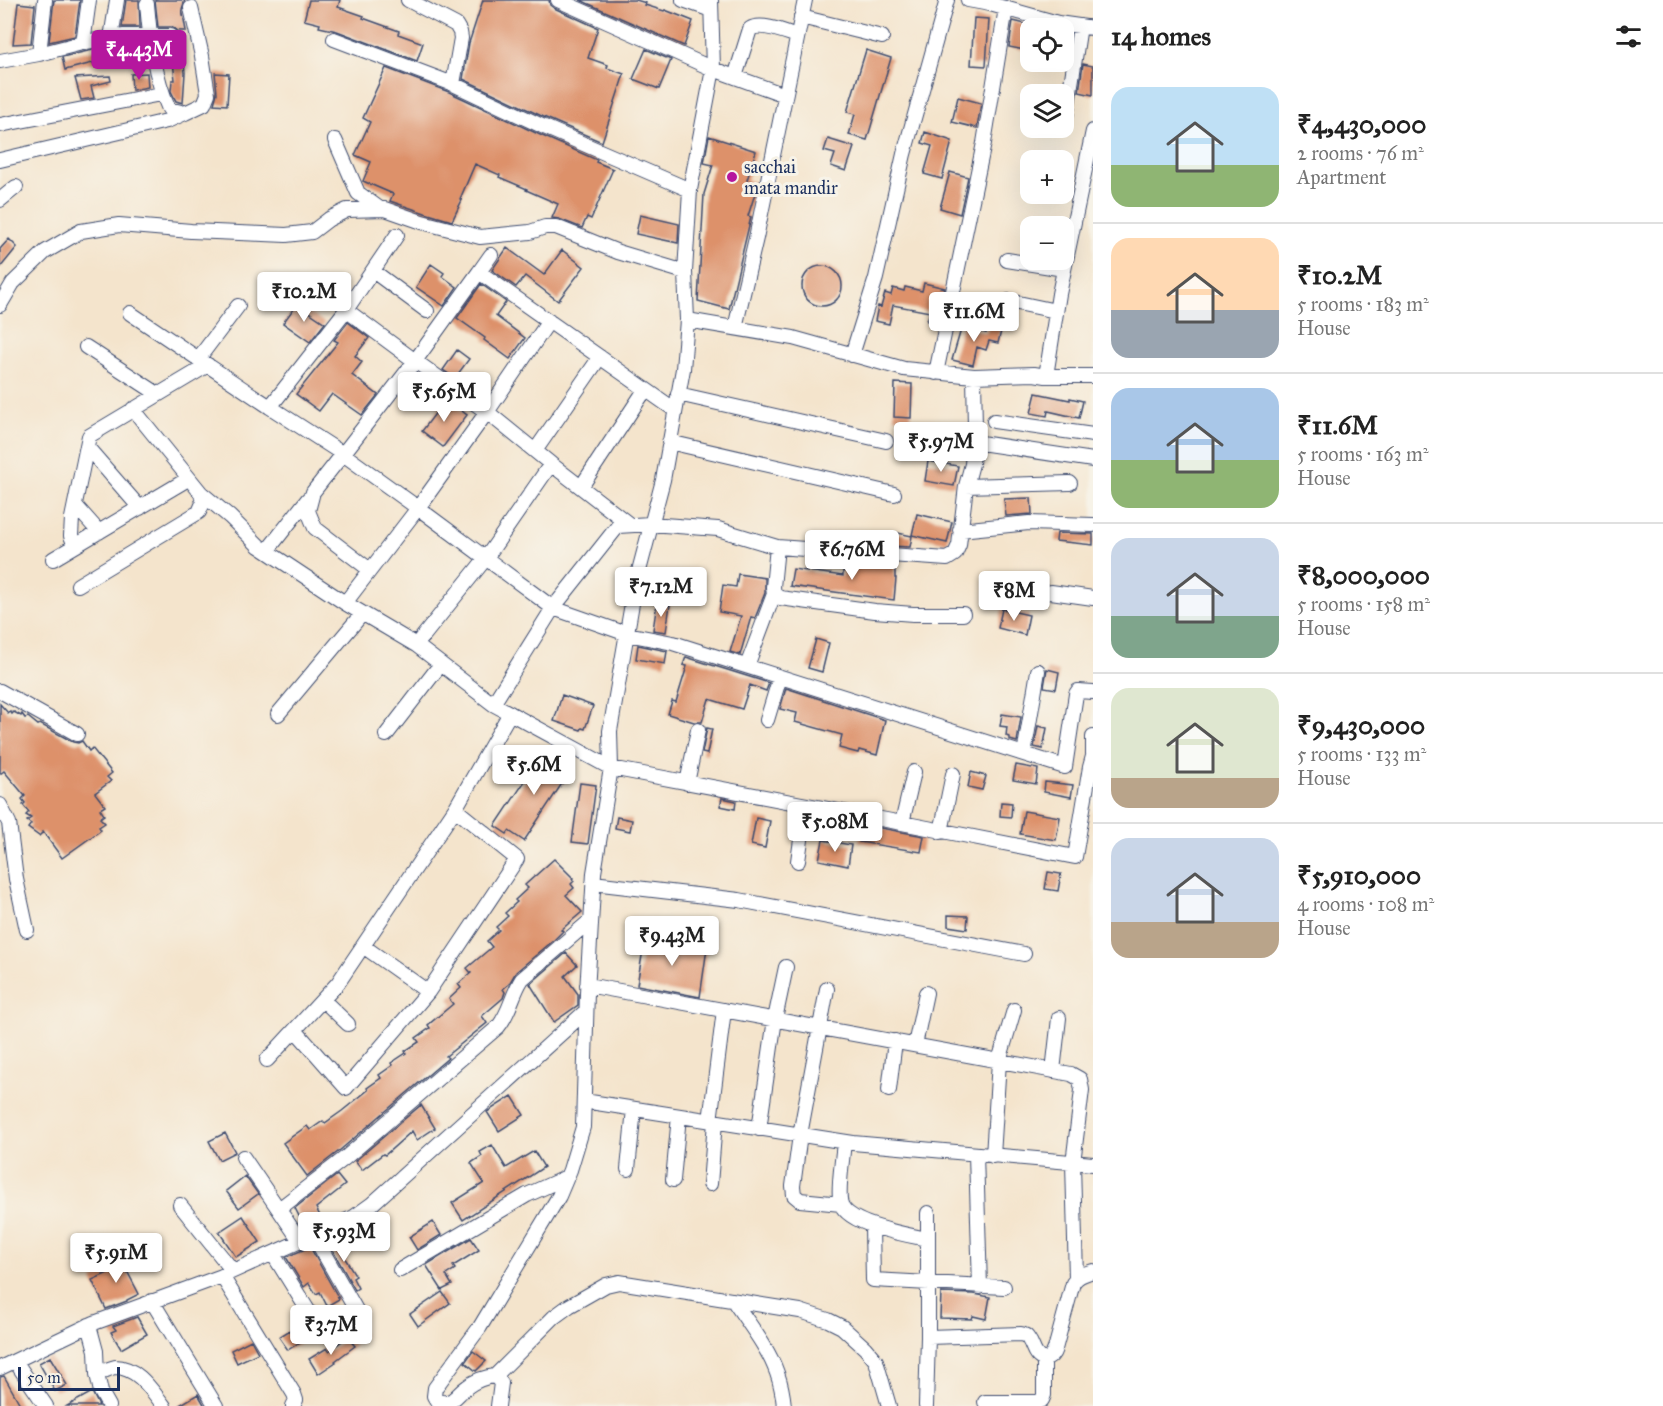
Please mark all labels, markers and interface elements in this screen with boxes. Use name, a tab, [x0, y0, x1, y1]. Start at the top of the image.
map controls	[1020, 18, 1074, 270]
button: locate	[1020, 18, 1074, 72]
text: 14 homes	[1111, 20, 1211, 52]
icon: filters	[1612, 20, 1645, 53]
pin: ₹4.43M	[90, 30, 188, 81]
text: ₹4.43M	[105, 37, 173, 61]
button: layers	[1020, 84, 1074, 138]
text: ₹4,430,000	[1297, 108, 1426, 140]
icon: home	[1159, 111, 1231, 183]
text: 2 rooms · 76 m²	[1297, 141, 1424, 165]
button: +	[1020, 150, 1074, 204]
place label: sacchai mata mandir	[744, 156, 838, 199]
text: Apartment	[1297, 165, 1386, 189]
marker: sacchai mata mandir	[725, 170, 739, 184]
button: −	[1020, 216, 1074, 270]
text: ₹10.2M	[1297, 259, 1382, 291]
icon: home	[1159, 262, 1231, 334]
pin: ₹10.2M	[255, 272, 353, 323]
text: ₹10.2M	[271, 279, 337, 303]
pin: ₹11.6M	[925, 292, 1023, 343]
text: 5 rooms · 183 m²	[1297, 292, 1429, 316]
text: ₹11.6M	[943, 299, 1005, 323]
text: House	[1297, 316, 1351, 340]
pin: ₹5.65M	[395, 372, 493, 423]
text: ₹5.65M	[412, 379, 476, 403]
text: ₹11.6M	[1297, 409, 1378, 441]
icon: home	[1159, 412, 1231, 484]
pin: ₹5.97M	[892, 422, 990, 473]
text: ₹5.97M	[908, 429, 974, 453]
text: 5 rooms · 163 m²	[1297, 442, 1429, 466]
text: House	[1297, 466, 1351, 490]
pin: ₹6.76M	[803, 530, 901, 581]
text: ₹6.76M	[819, 537, 885, 561]
text: ₹8,000,000	[1297, 559, 1430, 591]
icon: home	[1159, 562, 1231, 634]
pin: ₹7.12M	[612, 567, 710, 618]
pin: ₹8M	[985, 571, 1043, 622]
text: ₹7.12M	[629, 574, 693, 598]
text: ₹8M	[993, 578, 1035, 602]
text: 5 rooms · 158 m²	[1297, 592, 1430, 616]
text: House	[1297, 616, 1351, 640]
text: ₹9,430,000	[1297, 709, 1425, 741]
icon: home	[1159, 712, 1231, 784]
text: 5 rooms · 133 m²	[1297, 742, 1426, 766]
pin: ₹5.6M	[492, 745, 576, 796]
text: ₹5.6M	[506, 752, 562, 776]
text: House	[1297, 766, 1351, 790]
pin: ₹5.08M	[786, 802, 884, 853]
text: ₹5.08M	[801, 809, 869, 833]
text: ₹5,910,000	[1297, 859, 1421, 891]
icon: home	[1159, 862, 1231, 934]
text: 4 rooms · 108 m²	[1297, 892, 1434, 916]
pin: ₹9.43M	[623, 916, 721, 967]
text: House	[1297, 916, 1351, 940]
text: ₹9.43M	[639, 923, 705, 947]
pin: ₹5.93M	[295, 1212, 393, 1263]
text: ₹5.93M	[312, 1219, 376, 1243]
pin: ₹5.91M	[67, 1233, 165, 1284]
text: ₹5.91M	[84, 1240, 148, 1264]
pin: ₹3.7M	[289, 1305, 373, 1356]
text: ₹3.7M	[304, 1312, 358, 1336]
scale bar	[18, 1364, 120, 1392]
text: 50 m	[27, 1368, 61, 1387]

